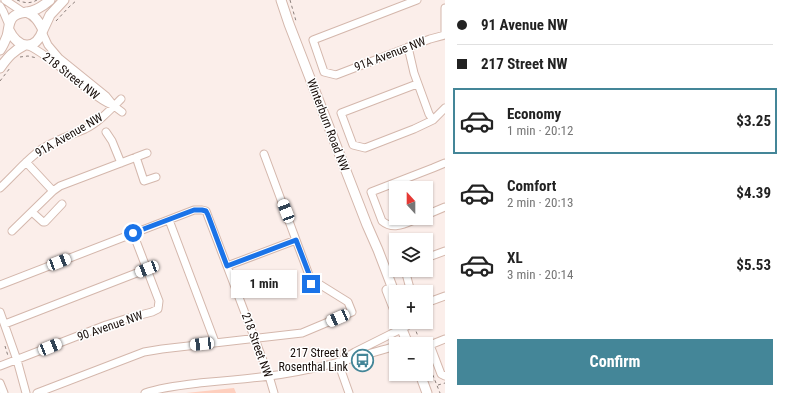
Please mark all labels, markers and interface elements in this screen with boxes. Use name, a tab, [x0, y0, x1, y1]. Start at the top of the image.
text: 91 Avenue NW	[481, 16, 568, 34]
street label: 91A Avenue NW	[352, 34, 428, 74]
street label: 218 Street NW	[40, 50, 102, 102]
text: 217 Street NW	[481, 55, 568, 73]
street label: Winterburn Road NW	[304, 77, 352, 173]
icon: car	[459, 103, 495, 139]
text: Economy	[507, 105, 561, 123]
street label: 91A Avenue NW	[33, 110, 105, 160]
text: $3.25	[736, 112, 771, 130]
text: 1 min · 20:12	[507, 123, 573, 138]
icon: car	[459, 175, 495, 211]
text: Comfort	[507, 177, 556, 195]
north arrow	[389, 181, 433, 225]
map controls	[389, 181, 433, 381]
text: $4.39	[736, 184, 771, 202]
text: 2 min · 20:13	[507, 195, 573, 210]
car	[276, 198, 296, 224]
route start	[124, 224, 142, 242]
button: layers	[389, 233, 433, 277]
icon: car	[459, 247, 495, 283]
text: XL	[507, 249, 523, 267]
car	[46, 252, 72, 272]
text: $5.53	[736, 256, 771, 274]
car	[134, 259, 160, 279]
text: 3 min · 20:14	[507, 267, 573, 282]
callout: 1 min	[231, 270, 297, 298]
route end	[302, 275, 320, 293]
text: 1 min	[250, 276, 278, 291]
button: +	[389, 285, 433, 329]
street label: 90 Avenue NW	[75, 308, 145, 344]
car	[325, 308, 351, 328]
street label: 218 Street NW	[239, 311, 275, 379]
car	[37, 337, 63, 357]
car	[189, 337, 215, 351]
button: −	[389, 337, 433, 381]
button: Confirm	[457, 339, 773, 385]
place label: 217 Street & Rosenthal Link	[278, 346, 349, 374]
bus stop icon: 217 Street & Rosenthal Link	[350, 347, 376, 373]

